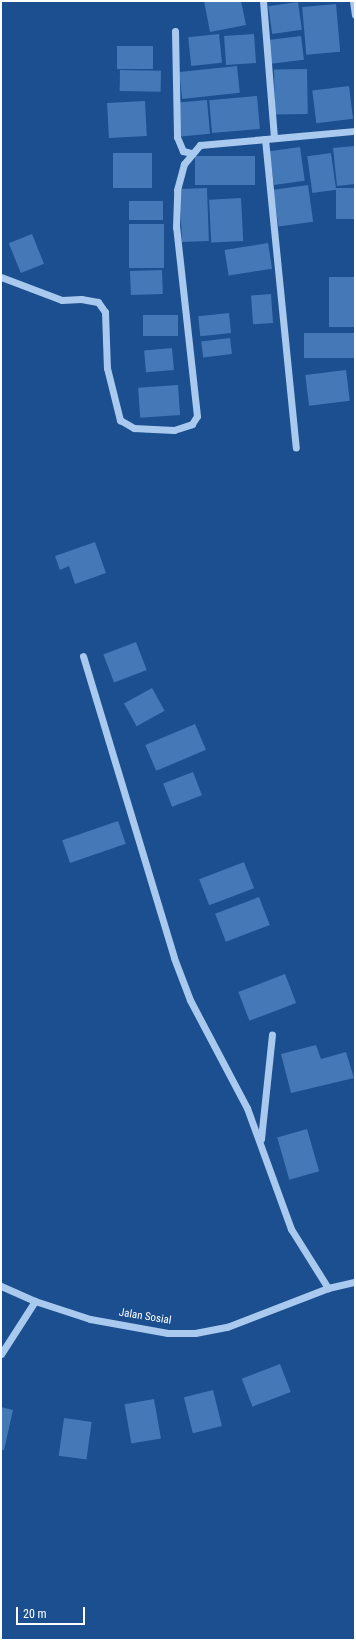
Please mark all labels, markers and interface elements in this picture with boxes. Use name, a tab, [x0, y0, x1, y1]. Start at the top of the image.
street label: Jalan Sosial	[118, 1306, 172, 1328]
scale bar	[18, 1599, 87, 1625]
text: 20 m	[23, 1607, 47, 1621]

